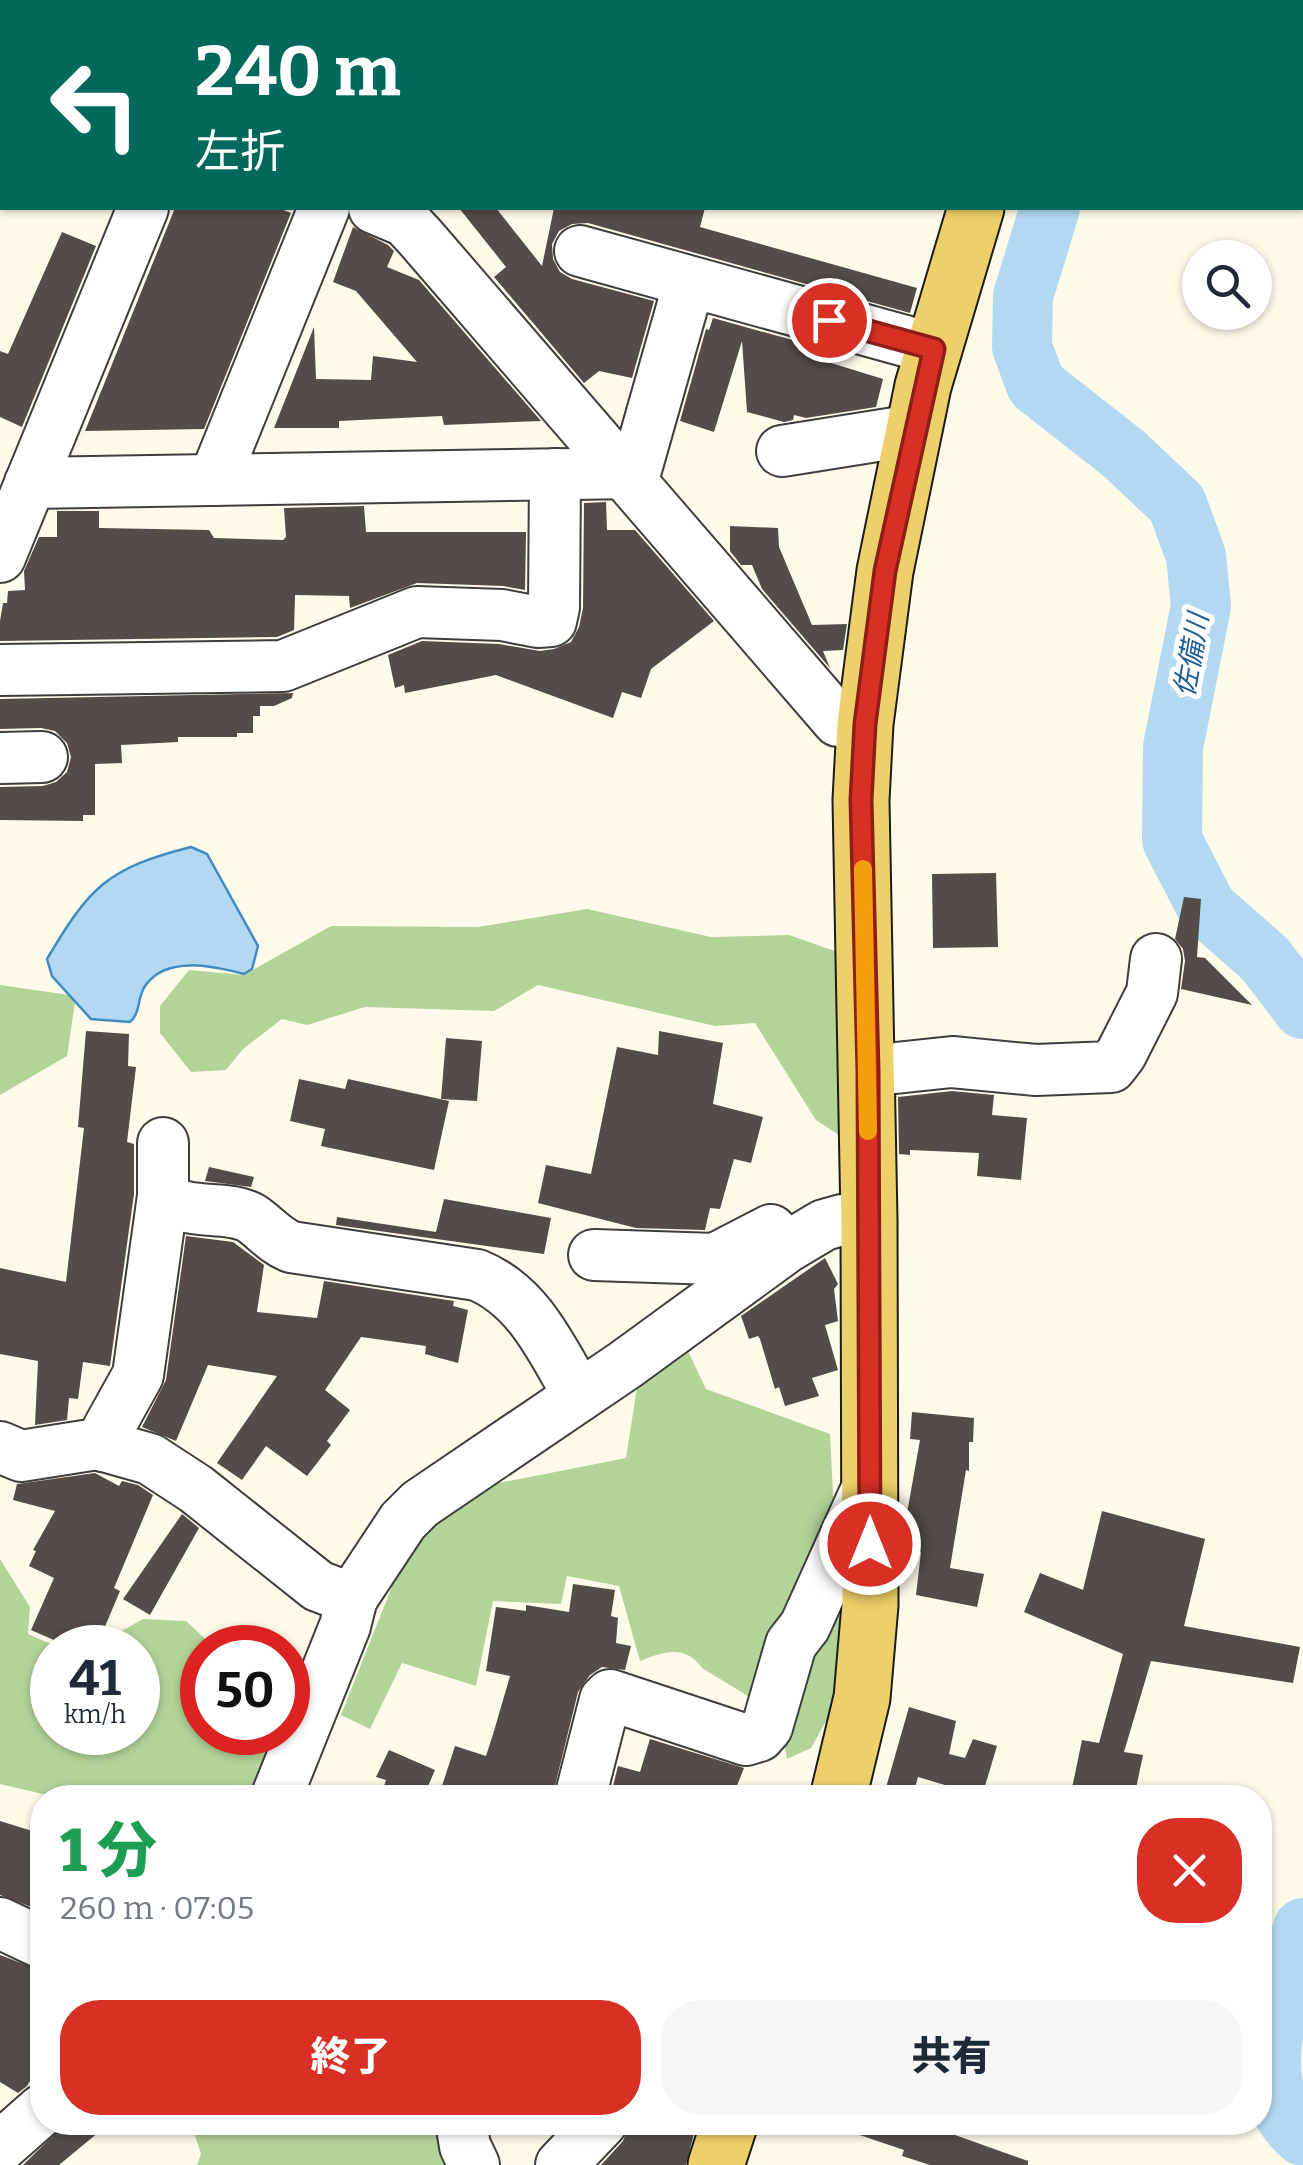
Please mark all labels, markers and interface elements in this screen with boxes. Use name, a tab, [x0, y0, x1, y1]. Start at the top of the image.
text: 240 m	[195, 30, 401, 114]
icon: left	[30, 40, 160, 170]
text: 左折	[195, 125, 285, 179]
map controls	[1182, 240, 1272, 330]
button: search	[1182, 240, 1272, 330]
pin	[787, 278, 872, 363]
icon: arrive	[802, 293, 857, 348]
water label: 佐備川	[1168, 608, 1216, 699]
position arrow	[818, 1492, 922, 1596]
speed limit sign: 50	[180, 1625, 310, 1755]
text: 41	[69, 1648, 121, 1708]
text: km/h	[64, 1700, 126, 1730]
text: 1 分	[60, 1815, 157, 1887]
button: close	[1137, 1818, 1242, 1923]
text: 260 m · 07:05	[60, 1889, 254, 1927]
button: 終了	[60, 2000, 641, 2115]
button: 共有	[661, 2000, 1242, 2115]

